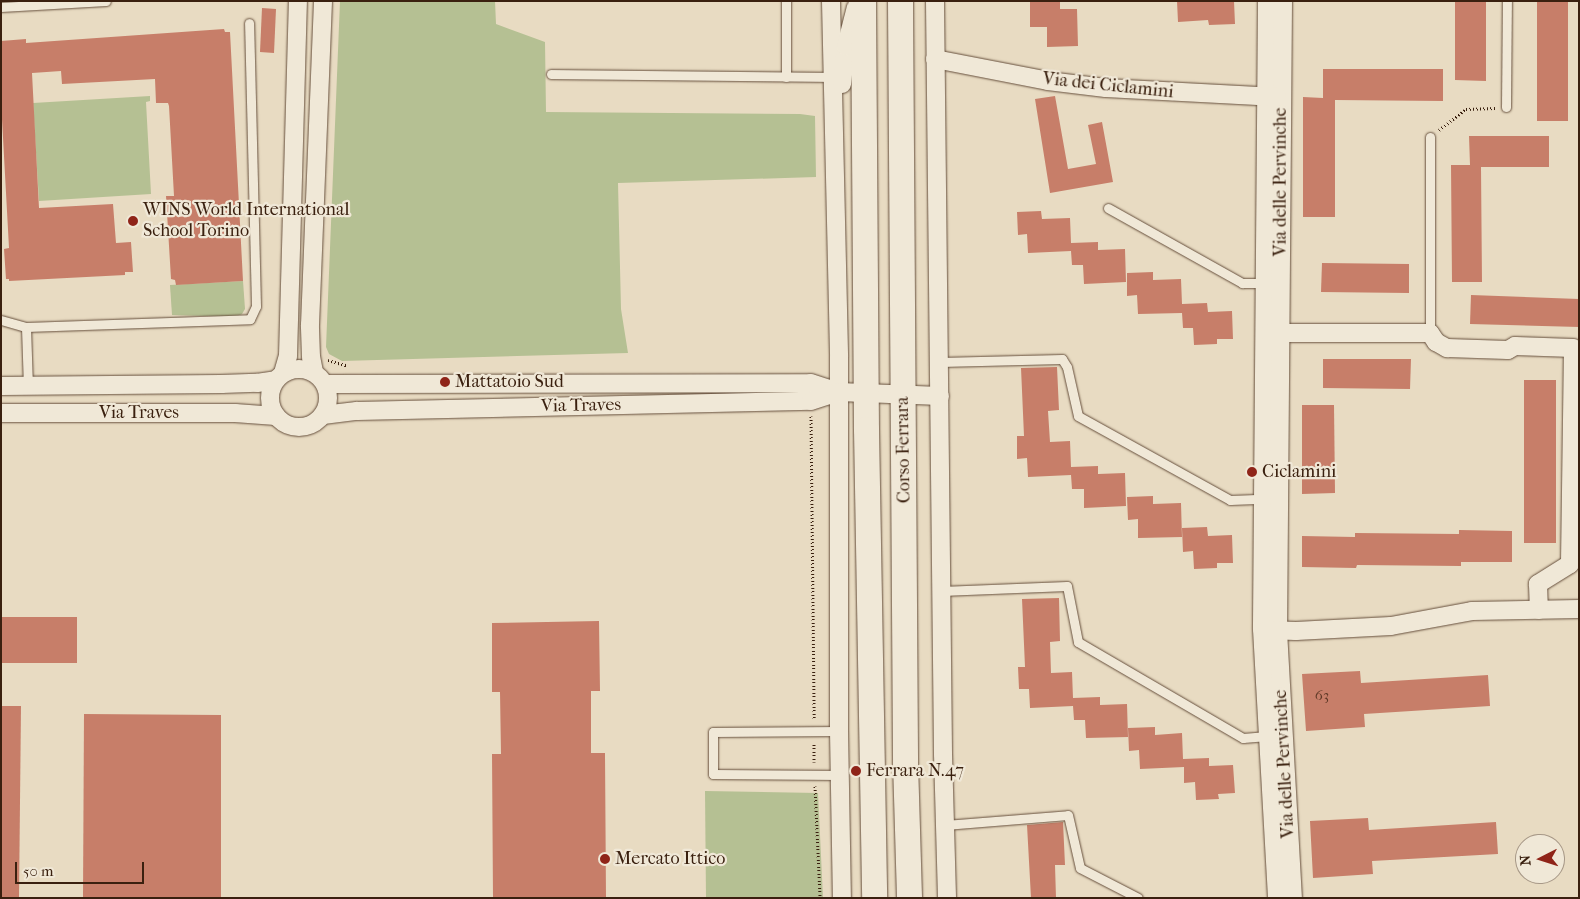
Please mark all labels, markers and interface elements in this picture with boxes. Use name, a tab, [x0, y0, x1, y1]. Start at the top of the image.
street label: Via dei Ciclamini	[1041, 68, 1175, 104]
street label: Via delle Pervinche	[1270, 108, 1292, 256]
place label: WINS World International School Torino	[143, 200, 349, 242]
marker: WINS World International School Torino	[127, 215, 139, 227]
place label: Mattatoio Sud	[455, 371, 564, 393]
marker: Mattatoio Sud	[439, 376, 451, 388]
street label: Via Traves	[541, 395, 621, 417]
street label: Corso Ferrara	[892, 397, 916, 503]
street label: Via Traves	[99, 402, 179, 424]
place label: Ciclamini	[1262, 461, 1336, 483]
marker: Ciclamini	[1246, 466, 1258, 478]
house number: 63	[1315, 687, 1329, 705]
street label: Via delle Pervinche	[1270, 689, 1300, 839]
place label: Ferrara N.47	[866, 760, 964, 782]
marker: Ferrara N.47	[850, 765, 862, 777]
north arrow	[1515, 834, 1565, 884]
place label: Mercato Ittico	[615, 848, 725, 870]
scale bar	[18, 852, 146, 884]
marker: Mercato Ittico	[599, 853, 611, 865]
text: N	[1517, 854, 1534, 866]
text: 50 m	[23, 862, 53, 880]

